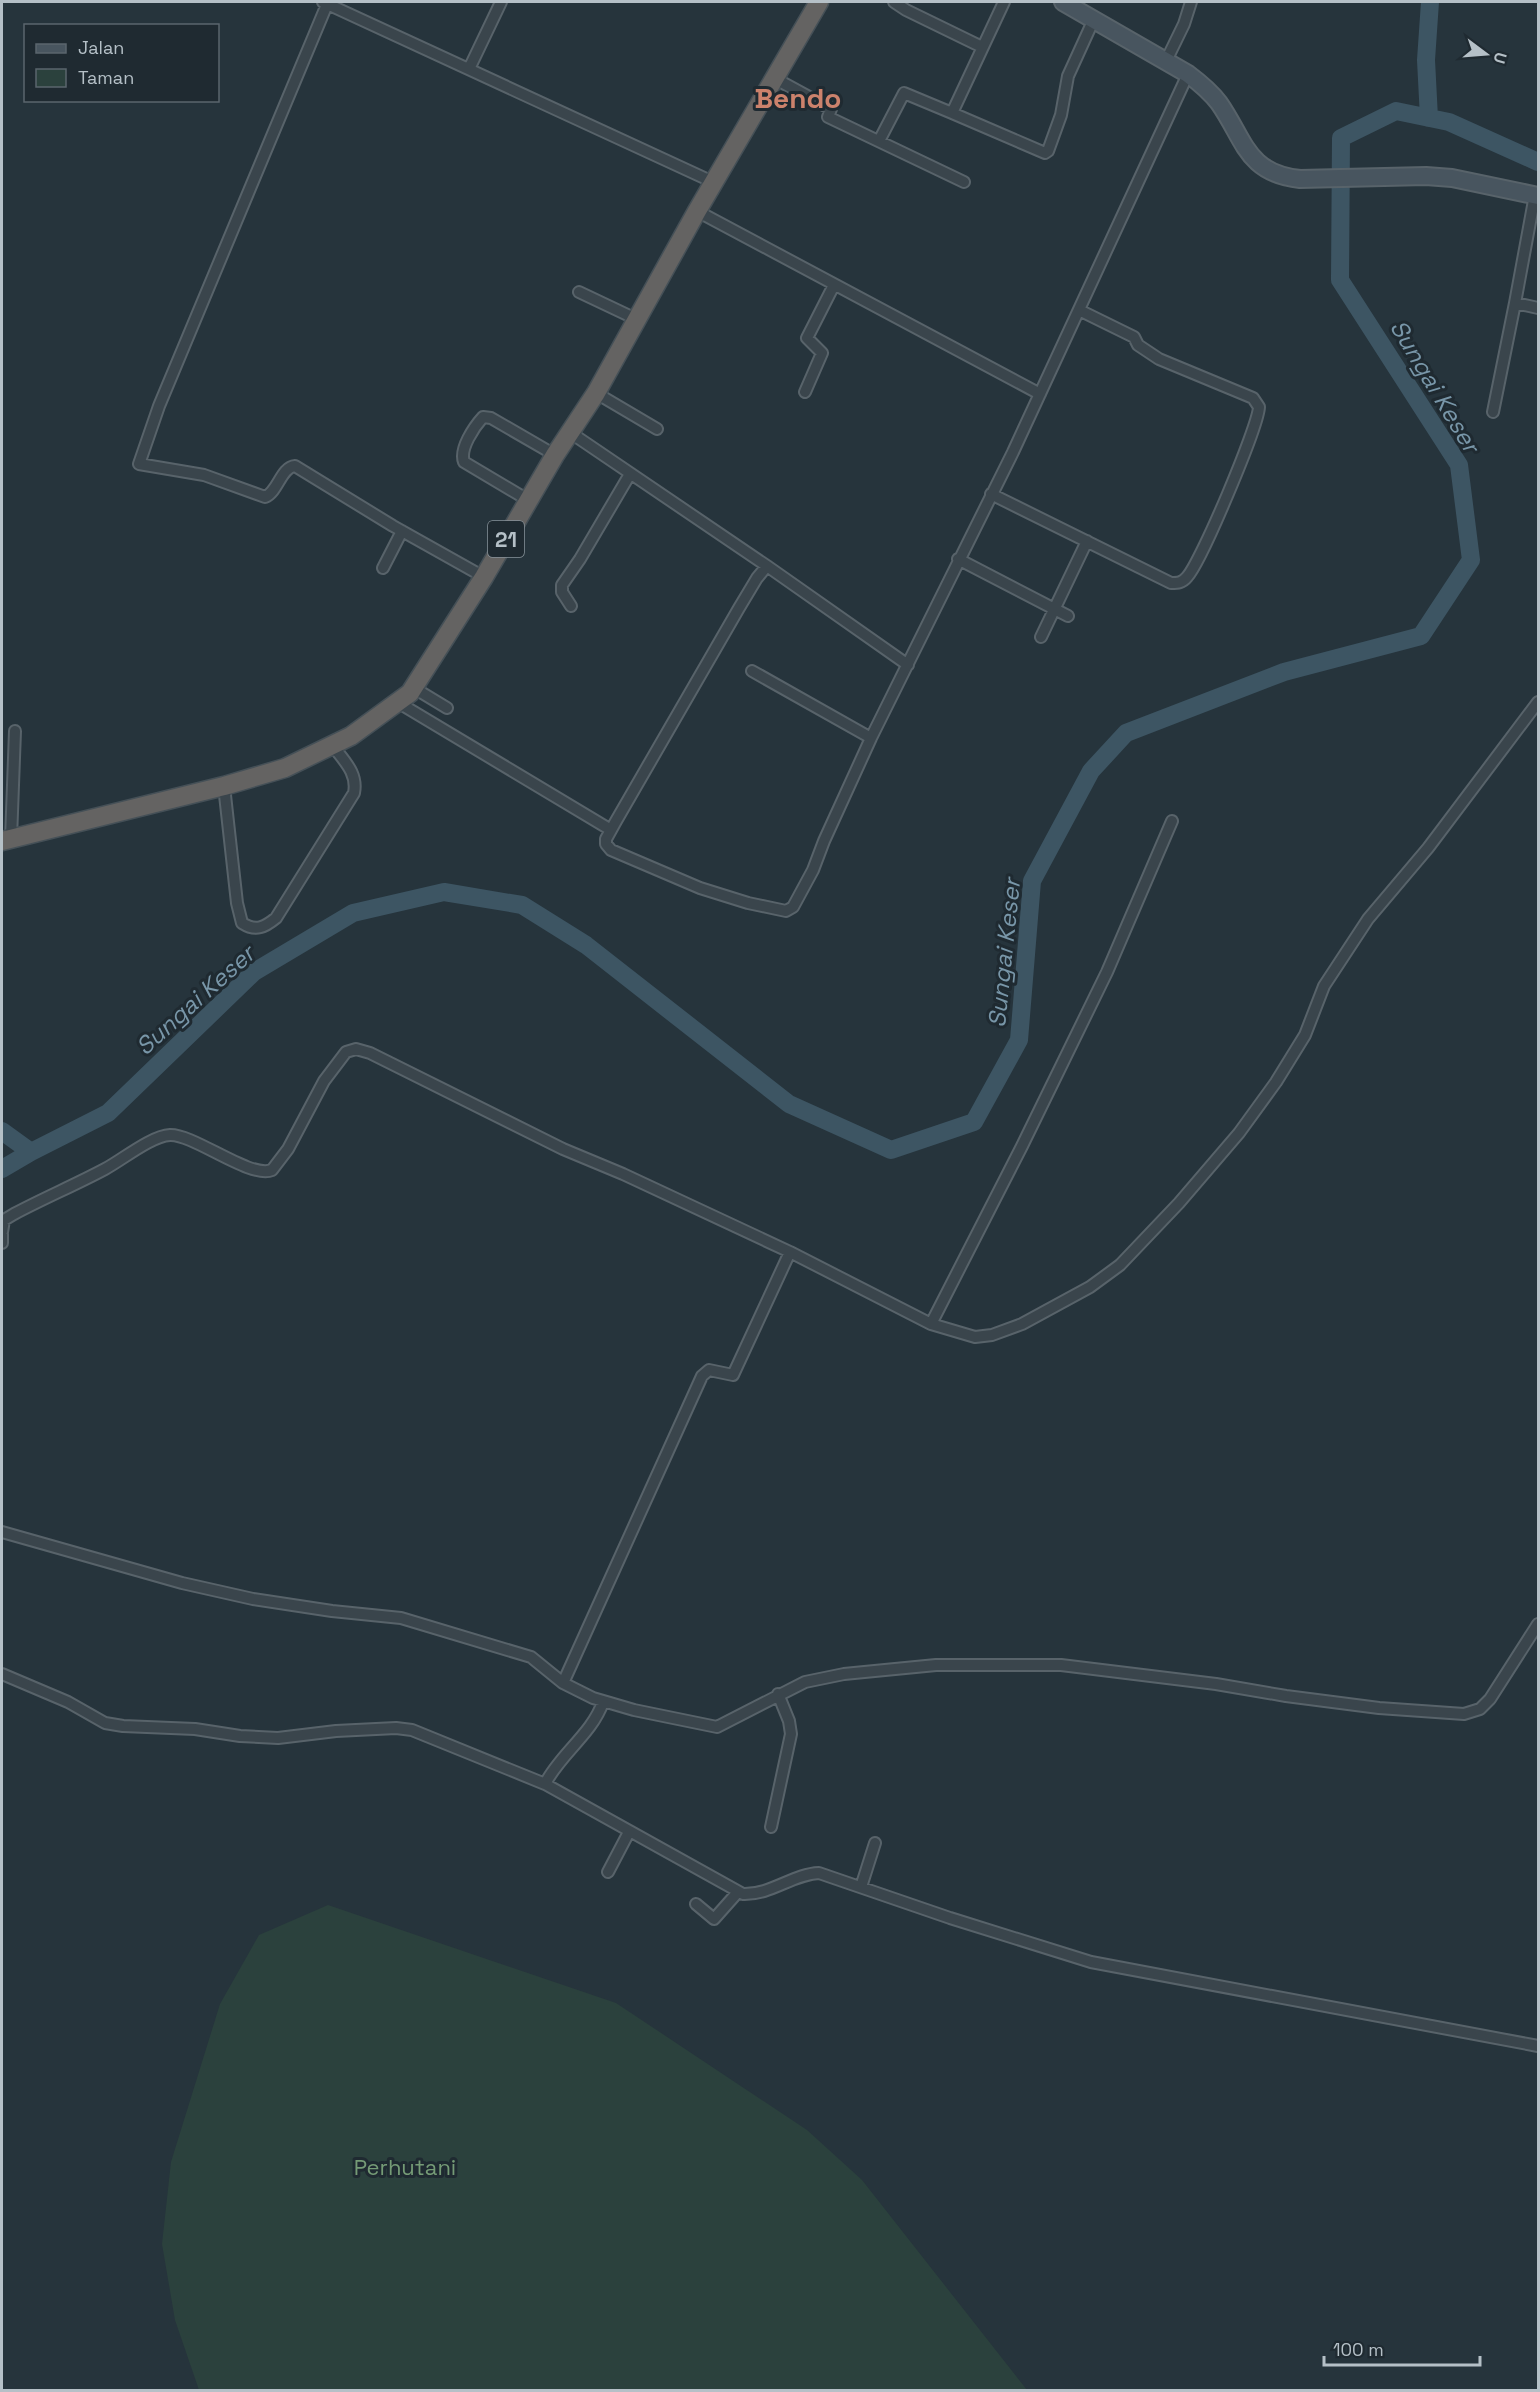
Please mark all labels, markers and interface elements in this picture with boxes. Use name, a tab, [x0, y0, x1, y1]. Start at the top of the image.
legend	[24, 24, 219, 102]
north arrow	[1456, 24, 1516, 84]
text: Jalan	[78, 36, 124, 59]
text: U	[1488, 50, 1512, 66]
text: Taman	[78, 66, 134, 89]
district label: Bendo	[755, 80, 842, 116]
water label: Sungai Keser	[1383, 314, 1488, 461]
road number: 21	[488, 521, 524, 557]
water label: Sungai Keser	[981, 874, 1028, 1029]
water label: Sungai Keser	[129, 936, 263, 1062]
park label: Perhutani	[354, 2153, 456, 2181]
scale bar	[1324, 2329, 1480, 2367]
text: 100 m	[1333, 2338, 1384, 2361]

